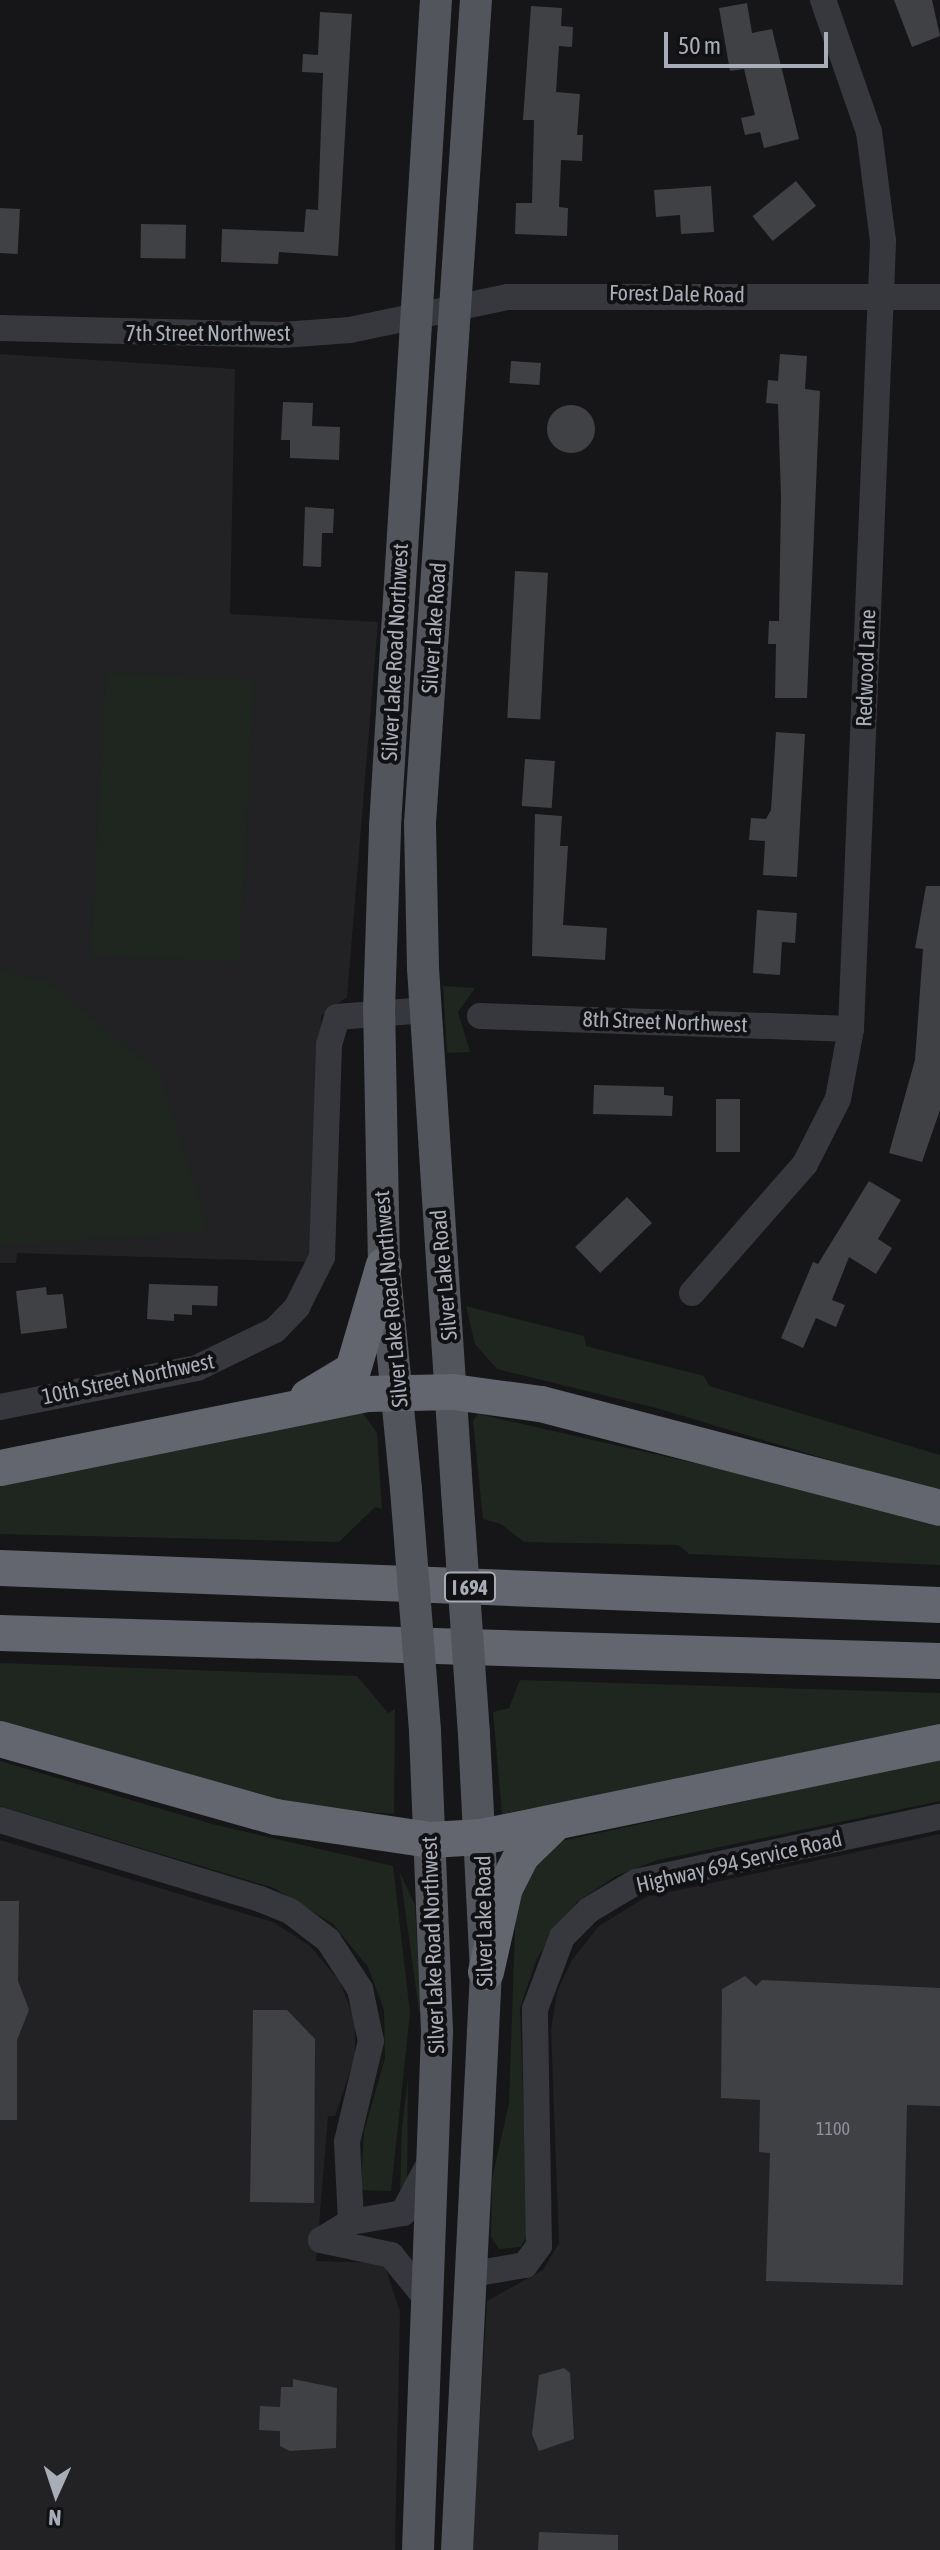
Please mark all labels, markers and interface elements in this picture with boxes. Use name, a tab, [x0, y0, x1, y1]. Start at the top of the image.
scale bar	[668, 16, 832, 66]
text: 50 m	[678, 32, 721, 59]
street label: Forest Dale Road	[609, 280, 745, 308]
street label: 7th Street Northwest	[125, 321, 291, 347]
street label: Silver Lake Road Northwest	[376, 543, 414, 761]
street label: Silver Lake Road	[416, 562, 452, 694]
street label: Redwood Lane	[851, 609, 881, 727]
street label: 8th Street Northwest	[582, 1006, 748, 1038]
street label: Silver Lake Road Northwest	[368, 1189, 414, 1409]
street label: Silver Lake Road	[425, 1208, 463, 1342]
street label: 10th Street Northwest	[39, 1348, 217, 1410]
road number: I 694	[442, 1571, 498, 1603]
street label: Highway 694 Service Road	[634, 1825, 844, 1899]
street label: Silver Lake Road Northwest	[416, 1836, 450, 2054]
street label: Silver Lake Road	[470, 1855, 498, 1987]
house number: 1100	[816, 2118, 850, 2140]
north arrow	[16, 2454, 96, 2534]
text: N	[48, 2505, 62, 2531]

